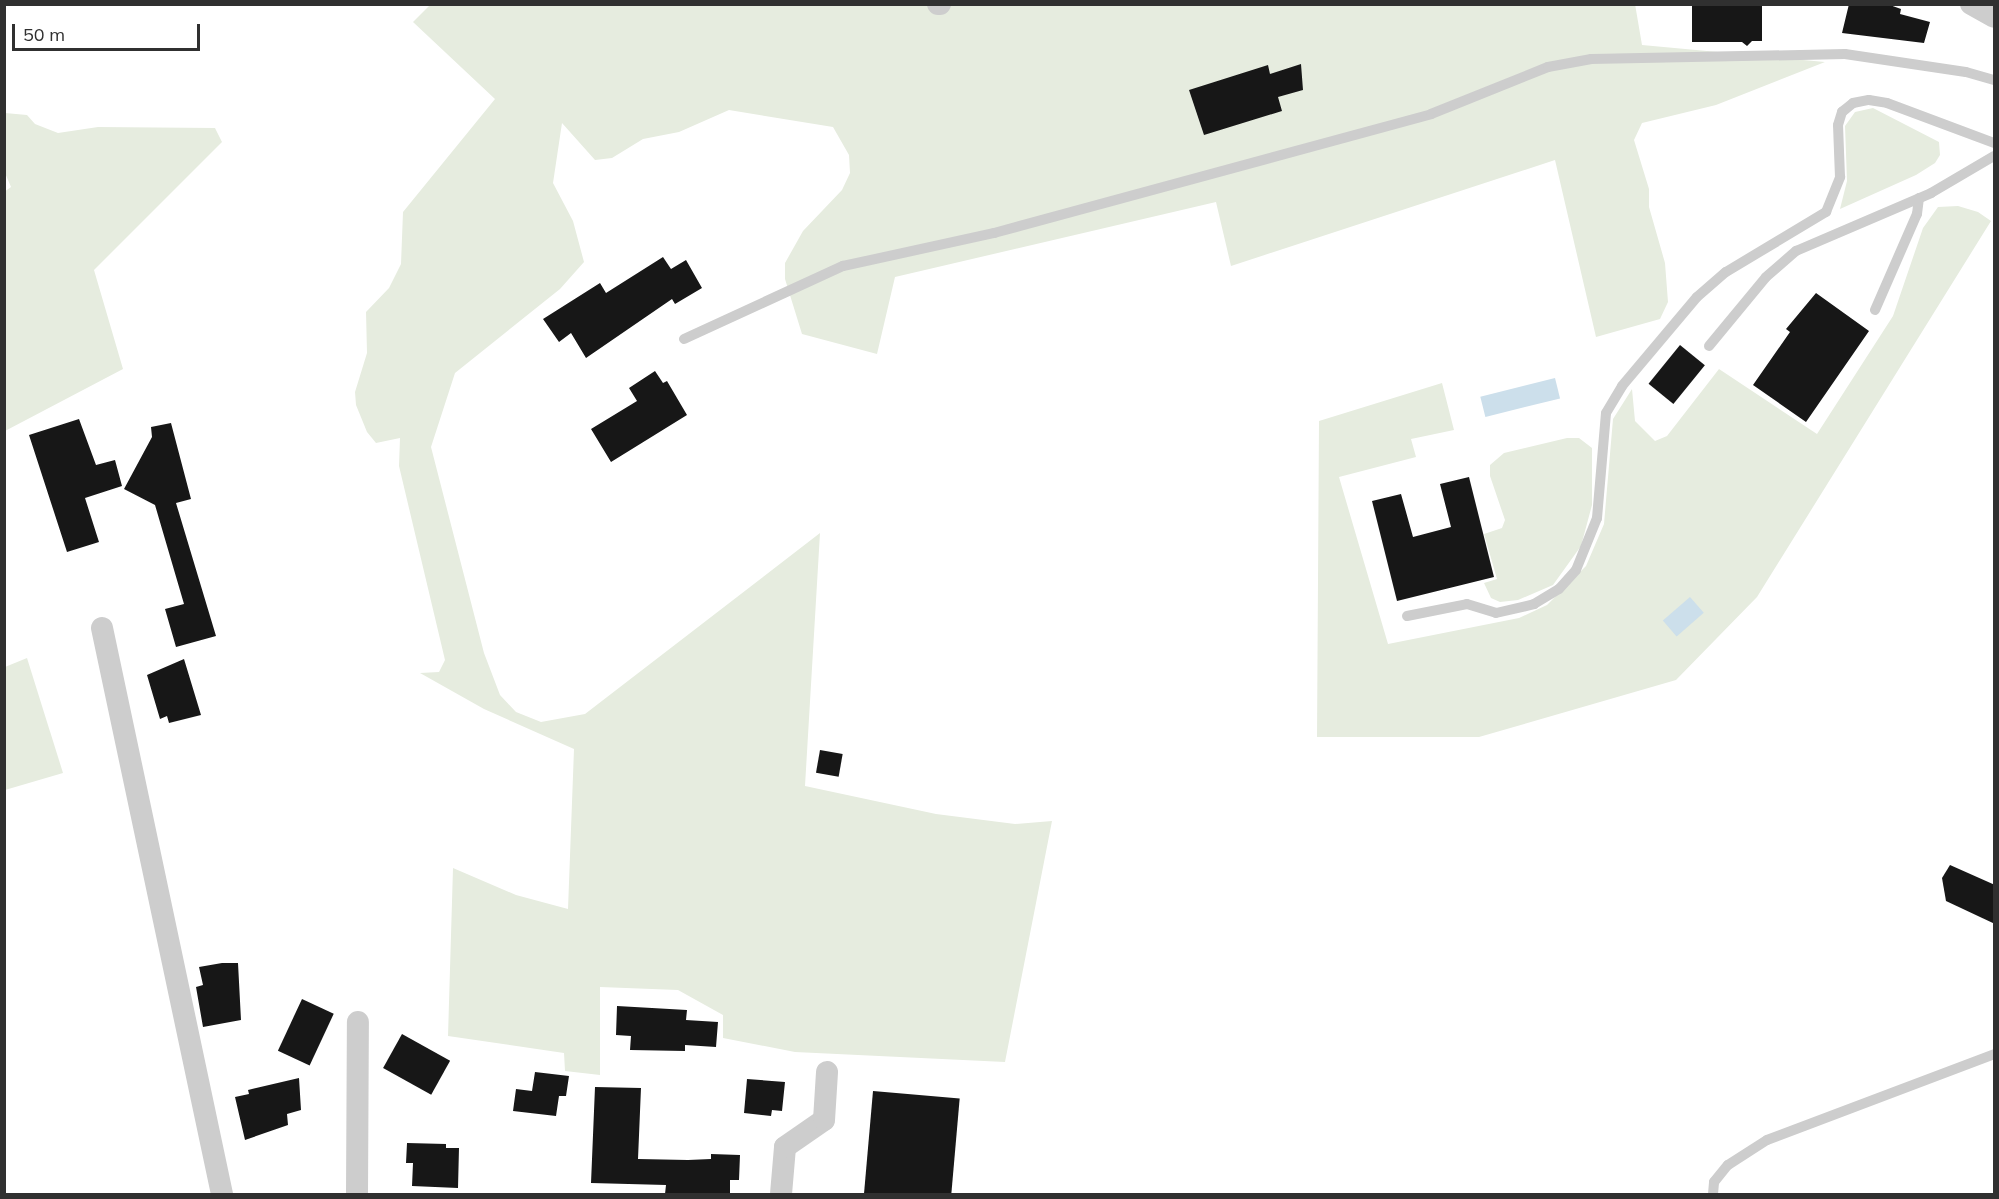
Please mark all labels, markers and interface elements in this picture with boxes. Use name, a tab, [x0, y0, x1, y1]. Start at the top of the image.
scale bar	[15, 12, 202, 50]
text: 50 m	[23, 23, 65, 46]

